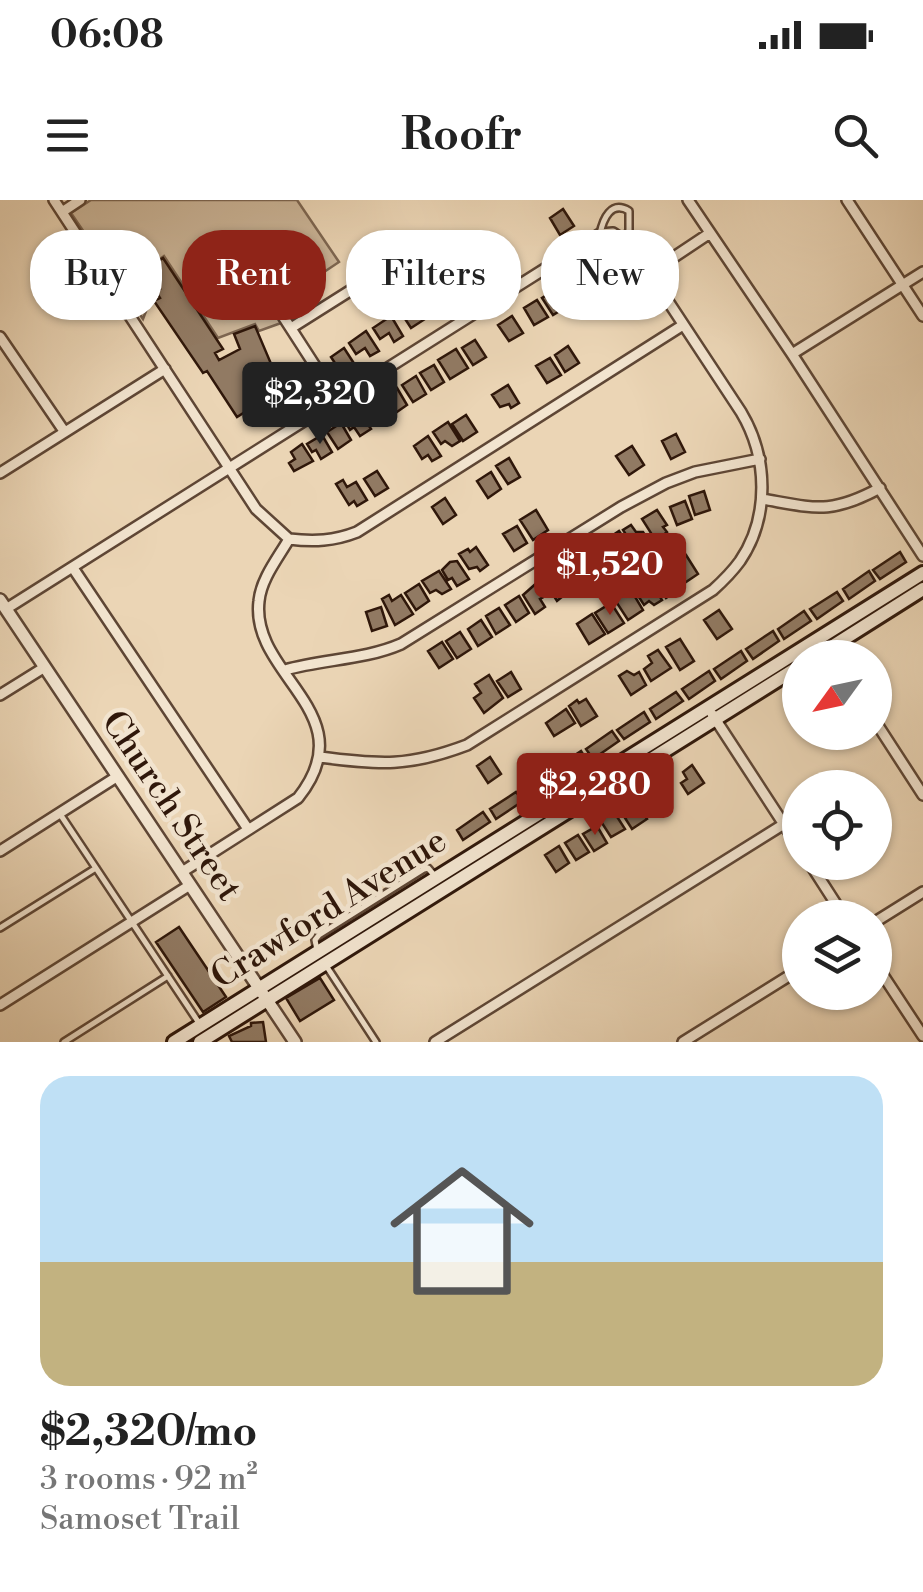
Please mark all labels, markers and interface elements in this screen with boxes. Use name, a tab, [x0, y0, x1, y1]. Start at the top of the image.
text: 06:08	[50, 12, 164, 59]
text: Roofr	[401, 107, 522, 164]
icon: menu	[40, 108, 95, 163]
icon: search	[828, 108, 883, 163]
chip: Buy	[30, 230, 162, 320]
chip: Rent	[182, 230, 326, 320]
chip: Filters	[346, 230, 521, 320]
chip: New	[541, 230, 679, 320]
pin: $2,320	[239, 362, 401, 447]
text: $2,320	[264, 374, 376, 414]
pin: $1,520	[529, 533, 691, 618]
text: $1,520	[556, 545, 664, 585]
north arrow	[782, 640, 892, 750]
map controls	[782, 640, 892, 1010]
street label: Church Street	[92, 703, 250, 909]
pin: $2,280	[514, 753, 676, 838]
text: $2,280	[539, 765, 651, 805]
button: locate	[782, 770, 892, 880]
street label: Crawford Avenue	[203, 819, 455, 999]
button: layers	[782, 900, 892, 1010]
icon: home	[372, 1141, 552, 1321]
text: $2,320/mo	[40, 1406, 257, 1459]
text: 3 rooms · 92 m²	[40, 1459, 258, 1499]
text: Samoset Trail	[40, 1499, 240, 1539]

